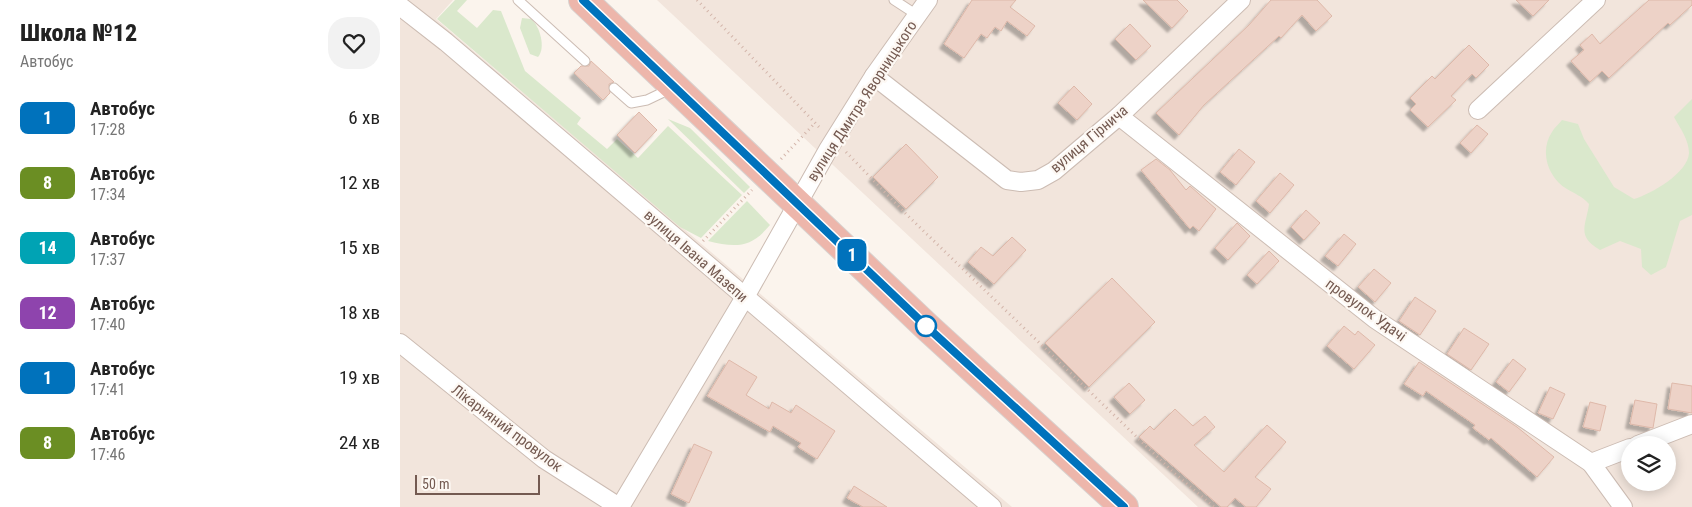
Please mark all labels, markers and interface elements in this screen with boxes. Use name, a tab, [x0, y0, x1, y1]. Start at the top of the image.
button: heart	[328, 17, 380, 69]
street label: вулиця Дмитра Яворницького	[803, 17, 921, 185]
text: Школа №12	[20, 19, 137, 47]
text: Автобус	[20, 52, 73, 71]
text: Автобус	[90, 97, 155, 120]
street label: вулиця Гірнича	[1047, 102, 1131, 176]
text: 6 хв	[348, 106, 380, 129]
text: 1	[43, 107, 52, 128]
text: 17:28	[90, 120, 125, 139]
text: Автобус	[90, 162, 155, 185]
text: 12 хв	[339, 171, 380, 194]
text: 8	[43, 172, 52, 193]
text: 17:34	[90, 185, 125, 204]
street label: вулиця Івана Мазепи	[640, 206, 752, 306]
text: Автобус	[90, 227, 155, 250]
text: 15 хв	[339, 236, 380, 259]
text: 14	[38, 237, 57, 258]
line badge: 1	[836, 239, 868, 271]
text: 1	[847, 244, 857, 265]
text: 17:37	[90, 250, 125, 269]
street label: провулок Удачі	[1322, 275, 1410, 345]
text: Автобус	[90, 292, 155, 315]
text: 18 хв	[339, 301, 380, 324]
text: 12	[38, 302, 57, 323]
text: 17:40	[90, 315, 125, 334]
unlabelled marker	[915, 315, 937, 337]
text: Автобус	[90, 357, 155, 380]
text: 19 хв	[339, 366, 380, 389]
text: 1	[43, 367, 52, 388]
text: 17:41	[90, 380, 125, 399]
street label: Лікарняний провулок	[448, 380, 566, 476]
text: Автобус	[90, 422, 155, 445]
text: 24 хв	[339, 431, 380, 454]
text: 8	[43, 432, 52, 453]
map controls	[1621, 436, 1676, 491]
button: layers	[1621, 436, 1676, 491]
text: 17:46	[90, 445, 125, 464]
scale bar	[415, 472, 540, 495]
text: 50 m	[422, 476, 450, 492]

